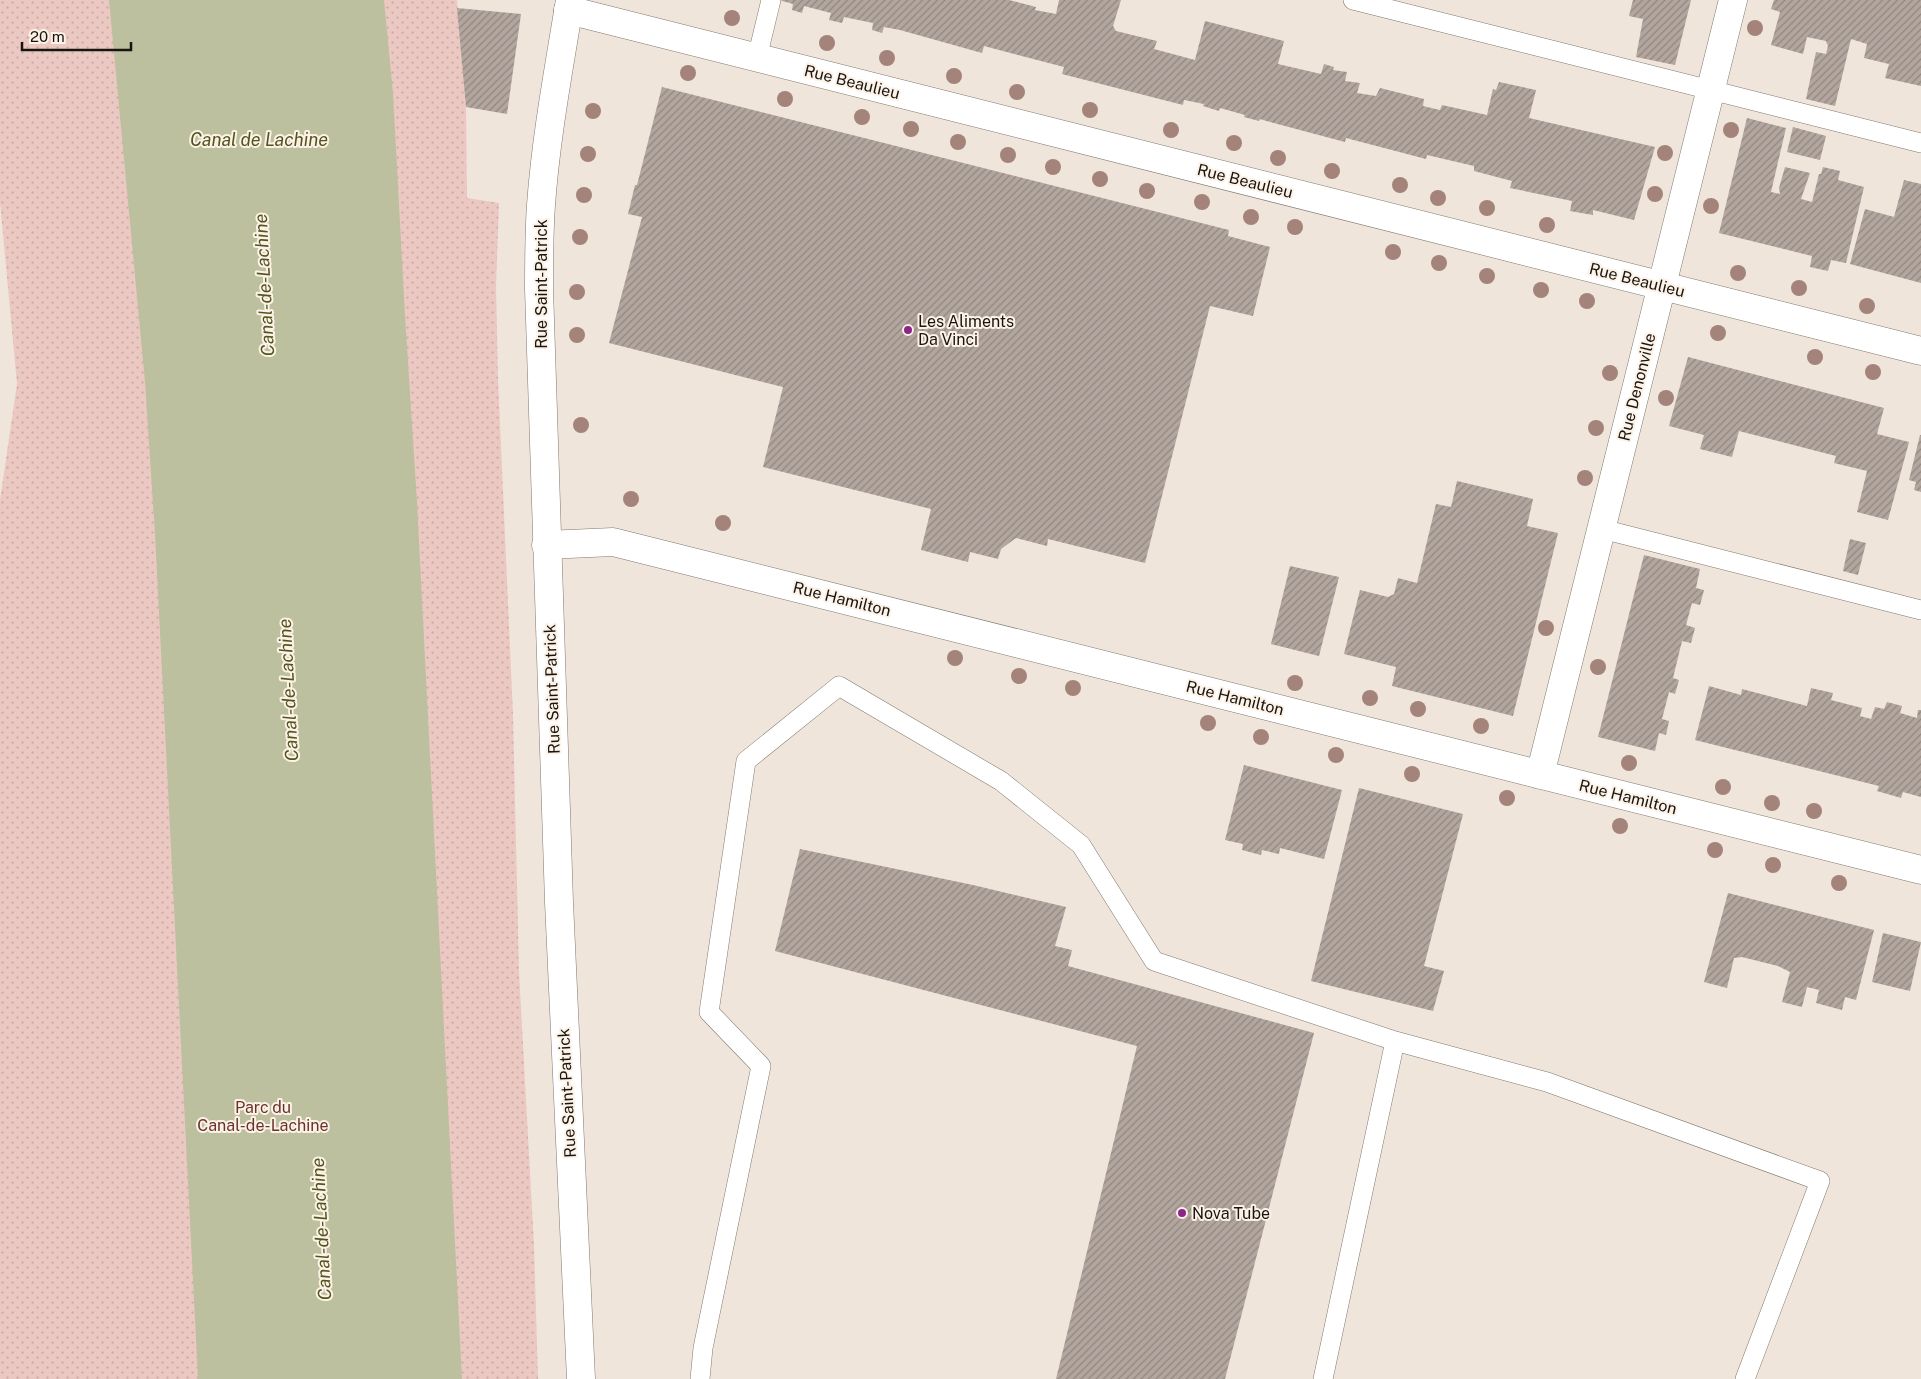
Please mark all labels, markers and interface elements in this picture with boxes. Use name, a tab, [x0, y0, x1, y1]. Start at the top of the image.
scale bar	[22, 20, 131, 52]
text: 20 m	[30, 28, 65, 45]
street label: Rue Beaulieu	[802, 61, 902, 103]
water label: Canal de Lachine	[190, 129, 328, 150]
street label: Rue Beaulieu	[1195, 160, 1295, 202]
water label: Canal-de-Lachine	[250, 213, 278, 357]
street label: Rue Saint-Patrick	[532, 219, 551, 349]
street label: Rue Beaulieu	[1587, 259, 1687, 301]
place label: Les Aliments Da Vinci	[918, 312, 1014, 349]
marker: Les Aliments Da Vinci	[902, 324, 914, 336]
street label: Rue Denonville	[1614, 331, 1660, 443]
street label: Rue Hamilton	[791, 578, 893, 620]
water label: Canal-de-Lachine	[274, 618, 302, 762]
street label: Rue Saint-Patrick	[540, 624, 564, 754]
street label: Rue Hamilton	[1184, 677, 1286, 719]
street label: Rue Hamilton	[1577, 776, 1679, 818]
street label: Rue Saint-Patrick	[554, 1028, 580, 1158]
park label: Parc du Canal-de-Lachine	[197, 1098, 329, 1135]
water label: Canal-de-Lachine	[307, 1157, 335, 1301]
place label: Nova Tube	[1192, 1204, 1270, 1223]
marker: Nova Tube	[1176, 1207, 1188, 1219]

